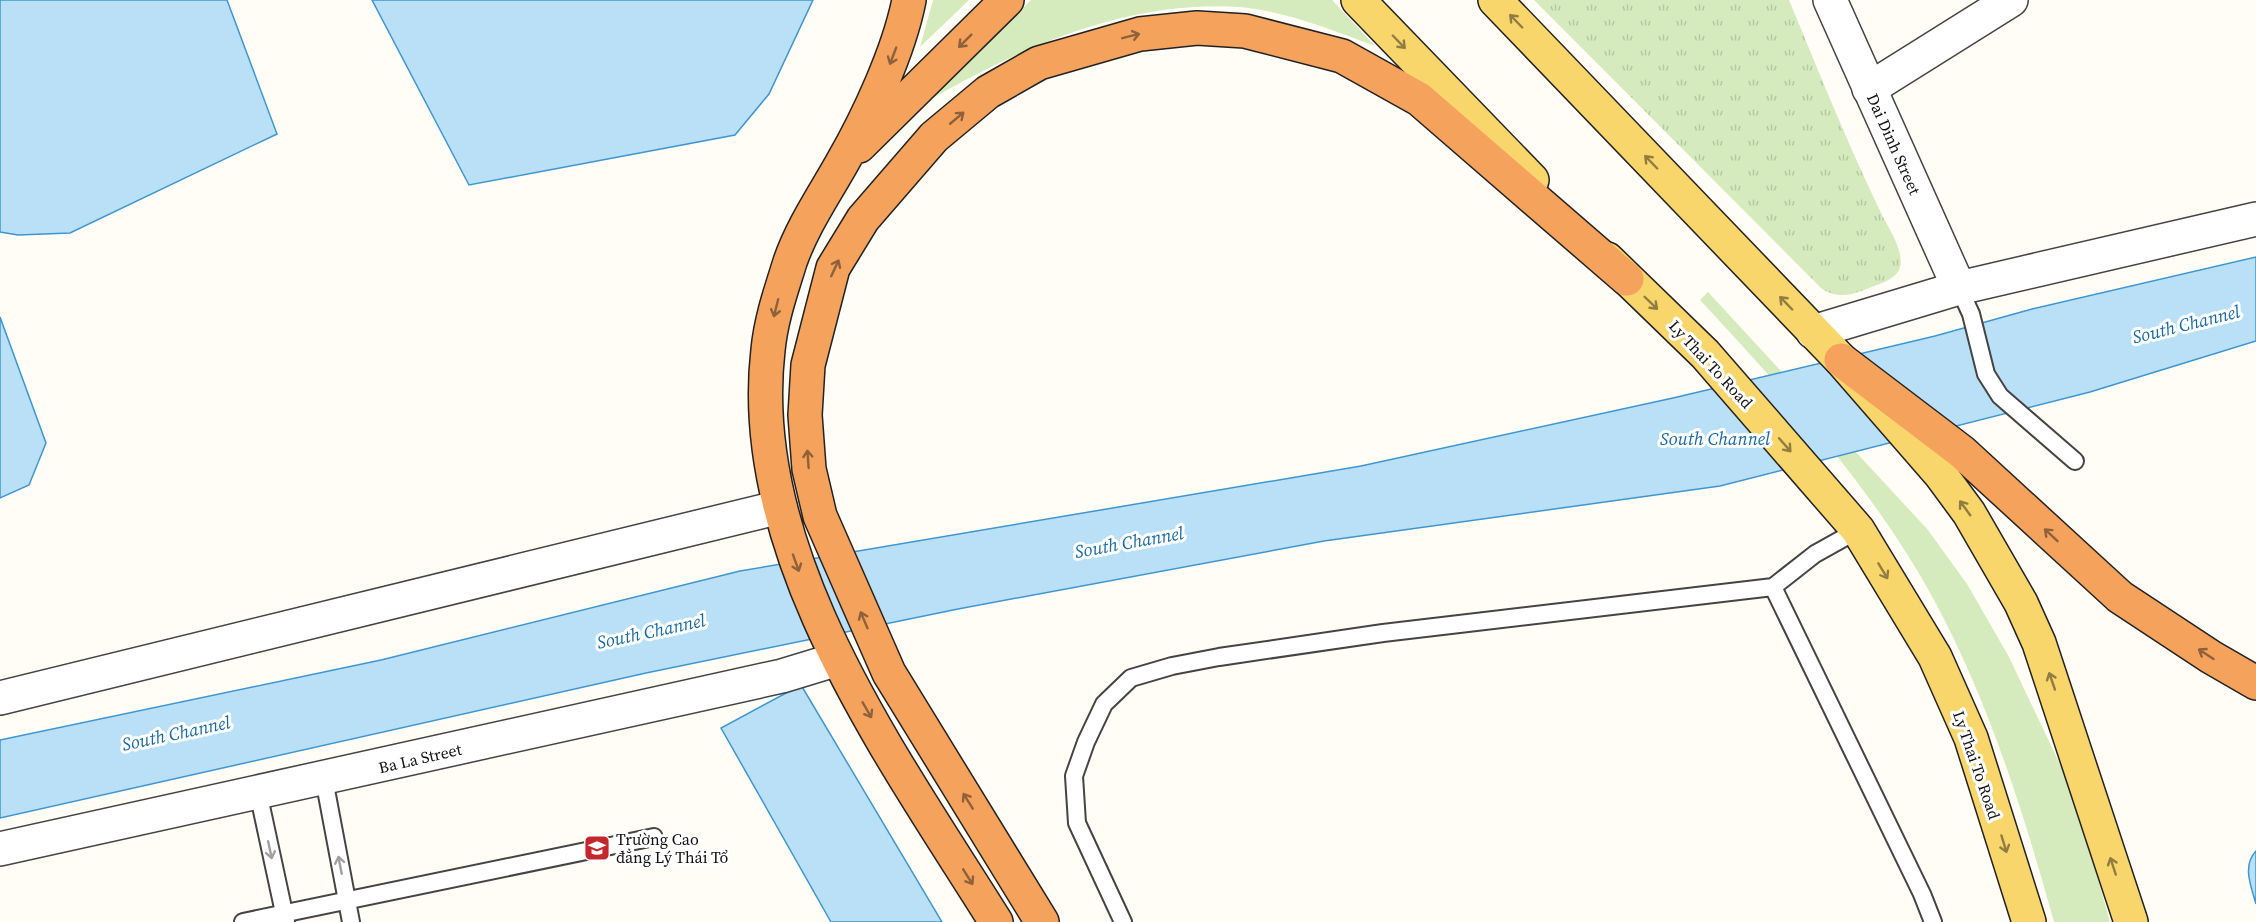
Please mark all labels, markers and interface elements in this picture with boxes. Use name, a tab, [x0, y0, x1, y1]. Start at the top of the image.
one-way arrow	[1509, 14, 1523, 29]
one-way arrow	[1122, 29, 1141, 41]
one-way arrow	[958, 34, 973, 48]
one-way arrow	[1392, 35, 1406, 50]
one-way arrow	[886, 46, 897, 65]
street label: Dai Dinh Street	[1862, 90, 1926, 199]
one-way arrow	[949, 111, 965, 124]
one-way arrow	[1644, 155, 1658, 170]
one-way arrow	[829, 259, 841, 277]
one-way arrow	[1644, 296, 1659, 310]
one-way arrow	[1778, 296, 1793, 311]
one-way arrow	[769, 298, 781, 317]
water label: South Channel	[2130, 299, 2242, 349]
street label: Ly Thai To Road	[1664, 315, 1758, 413]
water label: South Channel	[1660, 426, 1770, 451]
one-way arrow	[1778, 437, 1792, 452]
one-way arrow	[802, 449, 813, 469]
one-way arrow	[1959, 500, 1971, 516]
water label: South Channel	[1073, 520, 1185, 564]
one-way arrow	[2044, 528, 2059, 543]
one-way arrow	[792, 553, 803, 572]
one-way arrow	[1877, 562, 1889, 579]
water label: South Channel	[595, 607, 707, 655]
one-way arrow	[858, 611, 869, 629]
one-way arrow	[2197, 647, 2214, 660]
one-way arrow	[2045, 672, 2056, 691]
one-way arrow	[861, 701, 873, 718]
street label: Ly Thai To Road	[1948, 708, 2006, 822]
water label: South Channel	[120, 709, 232, 757]
street label: Ba La Street	[376, 738, 465, 778]
one-way arrow	[961, 793, 973, 810]
place label: Trường Cao đẳng Lý Thái Tổ	[616, 828, 728, 868]
school or university icon: Trường Cao đẳng Lý Thái Tổ	[582, 833, 612, 863]
one-way arrow	[1999, 834, 2010, 853]
one-way arrow	[265, 839, 276, 859]
one-way arrow	[334, 855, 345, 875]
one-way arrow	[2107, 857, 2118, 876]
one-way arrow	[962, 868, 974, 885]

